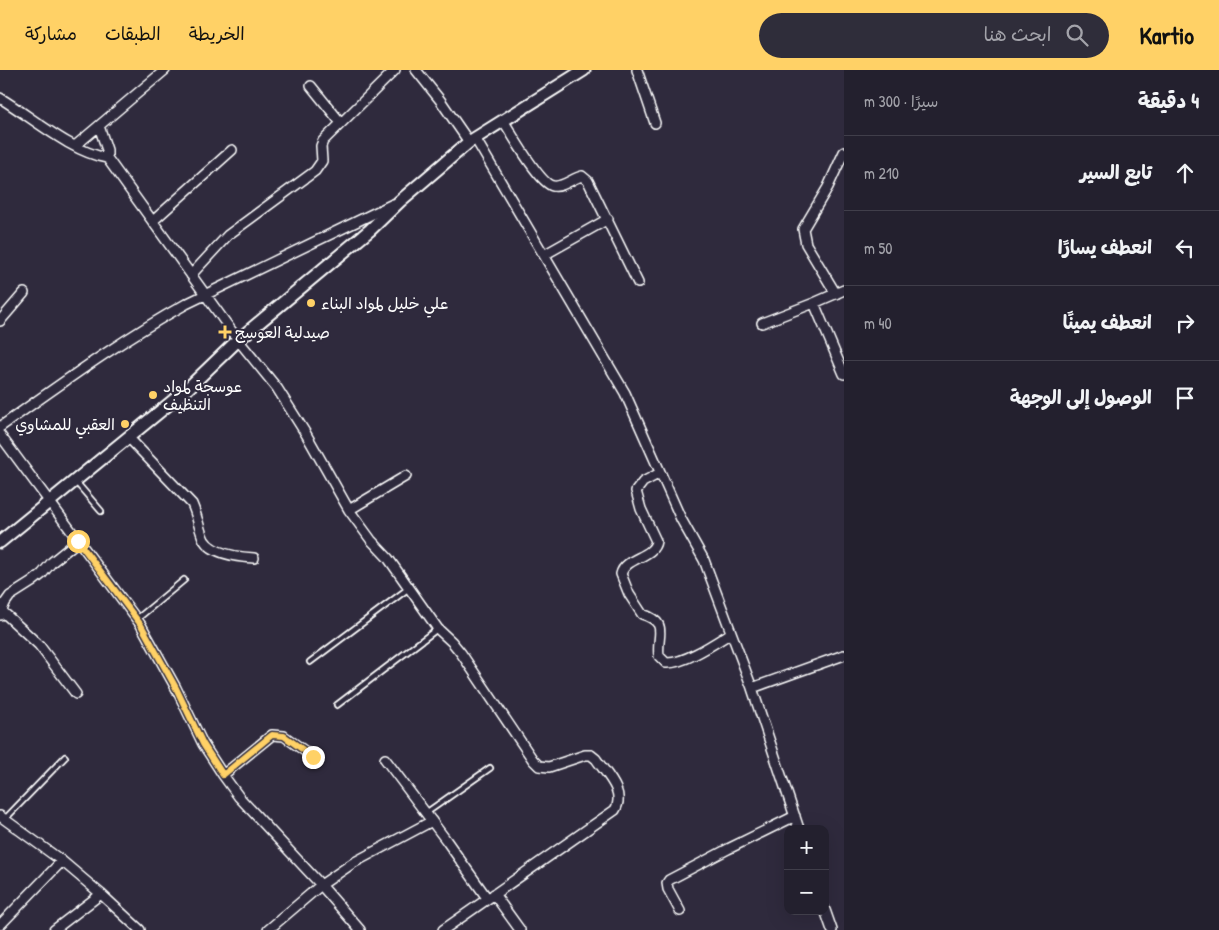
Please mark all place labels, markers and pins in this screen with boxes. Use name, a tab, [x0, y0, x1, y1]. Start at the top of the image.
place label: علي خليل لمواد البناء	[321, 292, 448, 318]
marker: علي خليل لمواد البناء	[305, 297, 317, 309]
place label: صيدلية العوسج	[235, 321, 330, 343]
marker: صيدلية العوسج	[219, 326, 231, 338]
place label: عوسجة لمواد التنظيف	[163, 375, 242, 415]
marker: عوسجة لمواد التنظيف	[147, 389, 159, 401]
place label: العقبي للمشاوي	[15, 413, 115, 439]
marker: العقبي للمشاوي	[119, 418, 131, 430]

